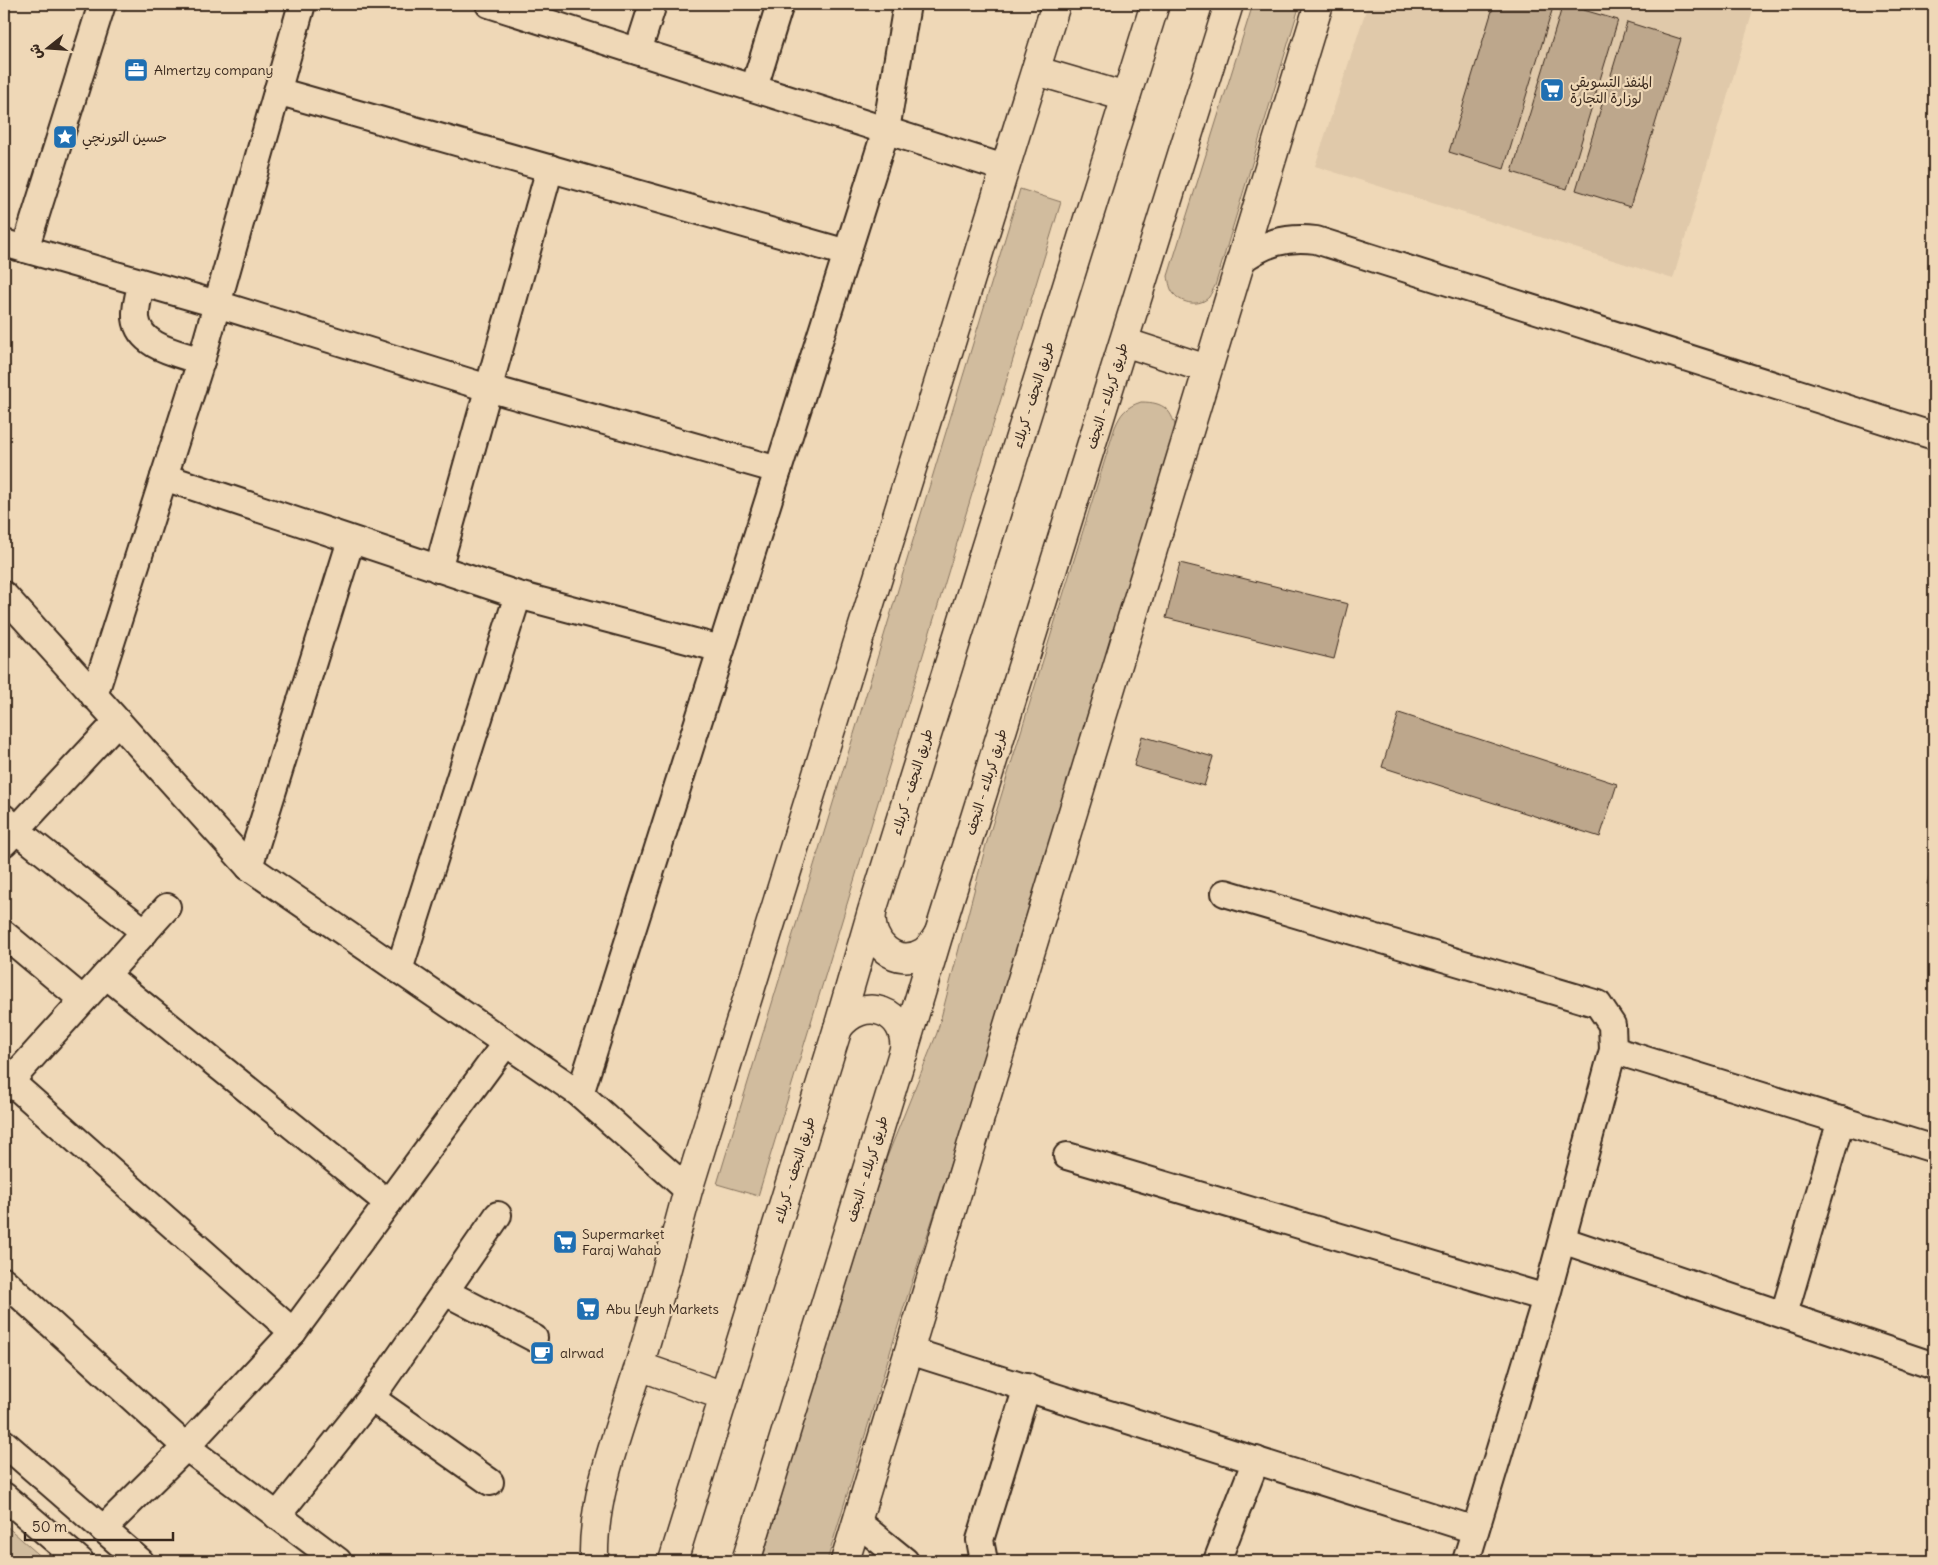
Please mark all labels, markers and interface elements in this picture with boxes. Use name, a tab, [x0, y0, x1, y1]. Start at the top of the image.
north arrow	[22, 22, 72, 72]
text: ش	[25, 42, 46, 62]
office icon: Almertzy company	[123, 57, 149, 83]
place label: Almertzy company	[154, 61, 273, 79]
place label: المنفذ التسويقي لوزارة التجارة	[1570, 73, 1652, 108]
supermarket icon: المنفذ التسويقي لوزارة التجارة	[1539, 77, 1565, 103]
place icon: حسين التورنچي	[52, 124, 78, 150]
place label: حسين التورنچي	[82, 128, 167, 150]
street label: طريق النجف - كربلاء	[1008, 339, 1058, 451]
street label: طريق كربلاء - النجف	[1082, 340, 1132, 452]
street label: طريق النجف - كربلاء	[887, 726, 937, 838]
street label: طريق كربلاء - النجف	[961, 726, 1011, 838]
street label: طريق كربلاء - النجف	[842, 1113, 892, 1225]
street label: طريق النجف - كربلاء	[769, 1114, 819, 1226]
place label: Supermarket Faraj Wahab	[582, 1225, 665, 1259]
supermarket icon: Supermarket Faraj Wahab	[552, 1229, 578, 1255]
supermarket icon: Abu Leyh Markets	[575, 1296, 601, 1322]
place label: Abu Leyh Markets	[606, 1300, 719, 1318]
cafe icon: alrwad	[529, 1340, 555, 1366]
place label: alrwad	[560, 1344, 604, 1362]
scale bar	[25, 1510, 172, 1542]
text: 50 m	[32, 1517, 67, 1536]

